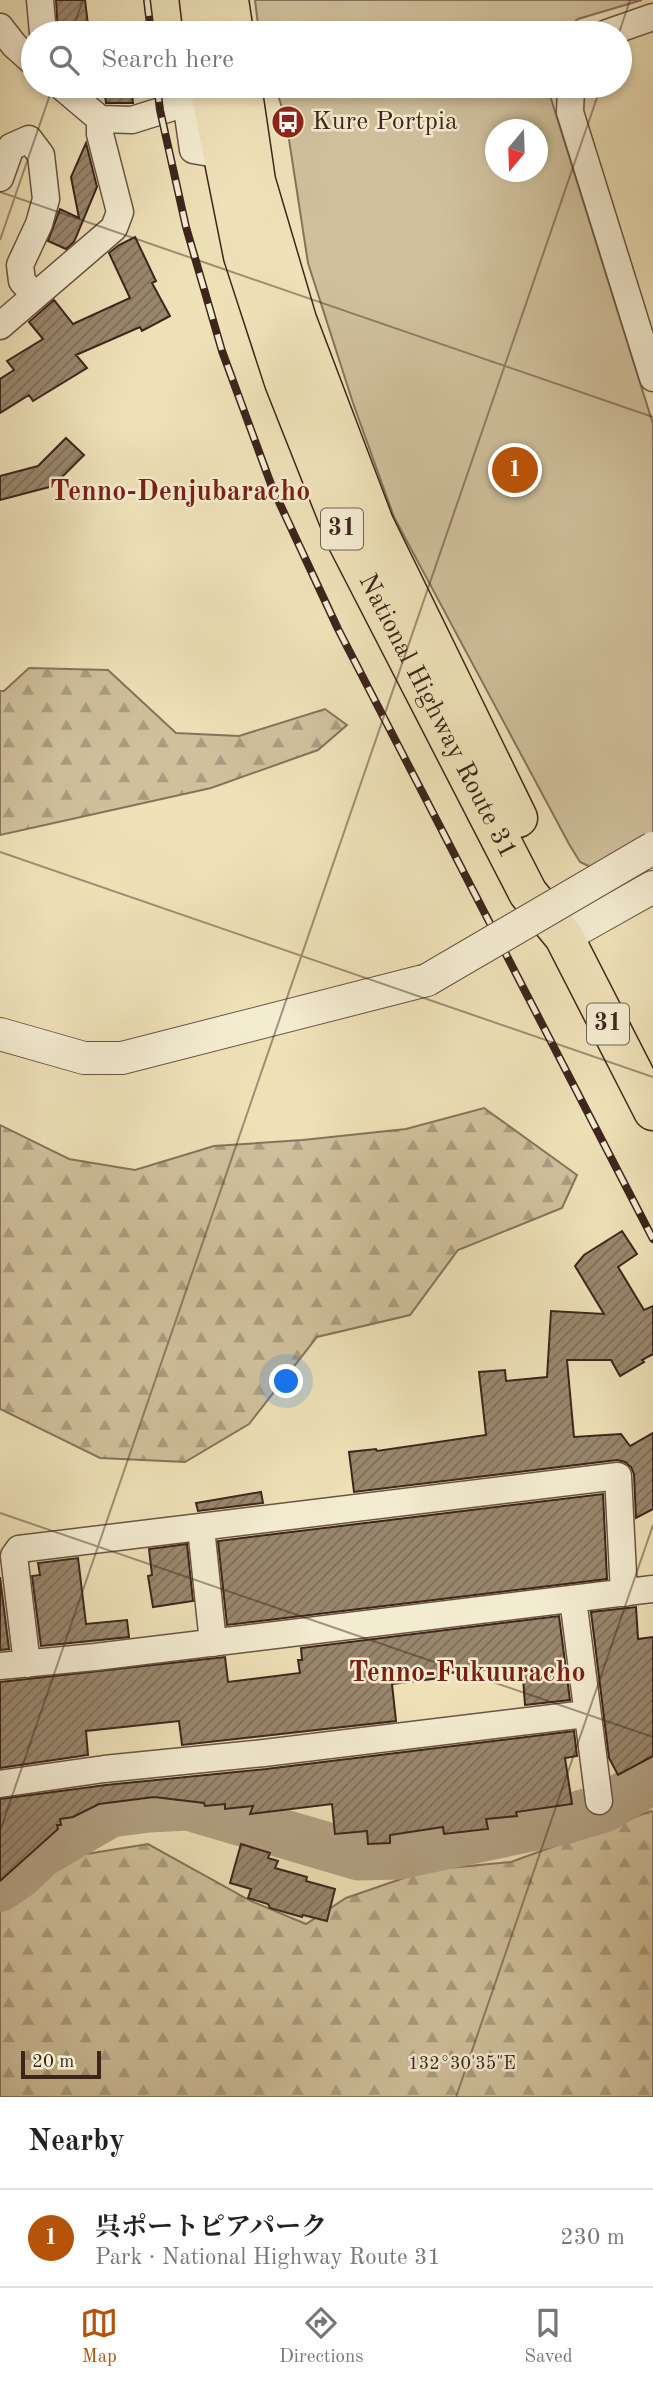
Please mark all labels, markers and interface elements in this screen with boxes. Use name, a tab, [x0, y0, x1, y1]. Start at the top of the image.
search box	[21, 21, 632, 98]
icon: search	[45, 41, 83, 79]
text: Search here	[101, 47, 234, 73]
bus stop icon: Kure Portpia	[269, 103, 307, 141]
place label: Kure Portpia	[312, 109, 458, 135]
north arrow	[485, 119, 548, 182]
pin: 1	[492, 444, 538, 496]
district label: Tenno-Denjubaracho	[50, 479, 310, 507]
road number: 31	[321, 508, 363, 550]
street label: National Highway Route 31	[353, 570, 521, 863]
road number: 31	[587, 1004, 629, 1044]
your location	[269, 1364, 303, 1398]
district label: Tenno-Fukuuracho	[349, 1660, 586, 1688]
scale bar	[21, 2048, 102, 2080]
text: 20 m	[32, 2053, 74, 2072]
text: 132°30'35"E	[408, 2055, 516, 2073]
text: Nearby	[28, 2127, 125, 2157]
text: 呉ポートピアパーク	[95, 2215, 327, 2241]
text: 1	[44, 2226, 58, 2249]
text: 230 m	[560, 2226, 625, 2249]
text: Park · National Highway Route 31	[95, 2246, 441, 2269]
tab: Map	[80, 2304, 118, 2369]
tab: Directions	[279, 2304, 364, 2369]
tab: Saved	[524, 2304, 573, 2369]

